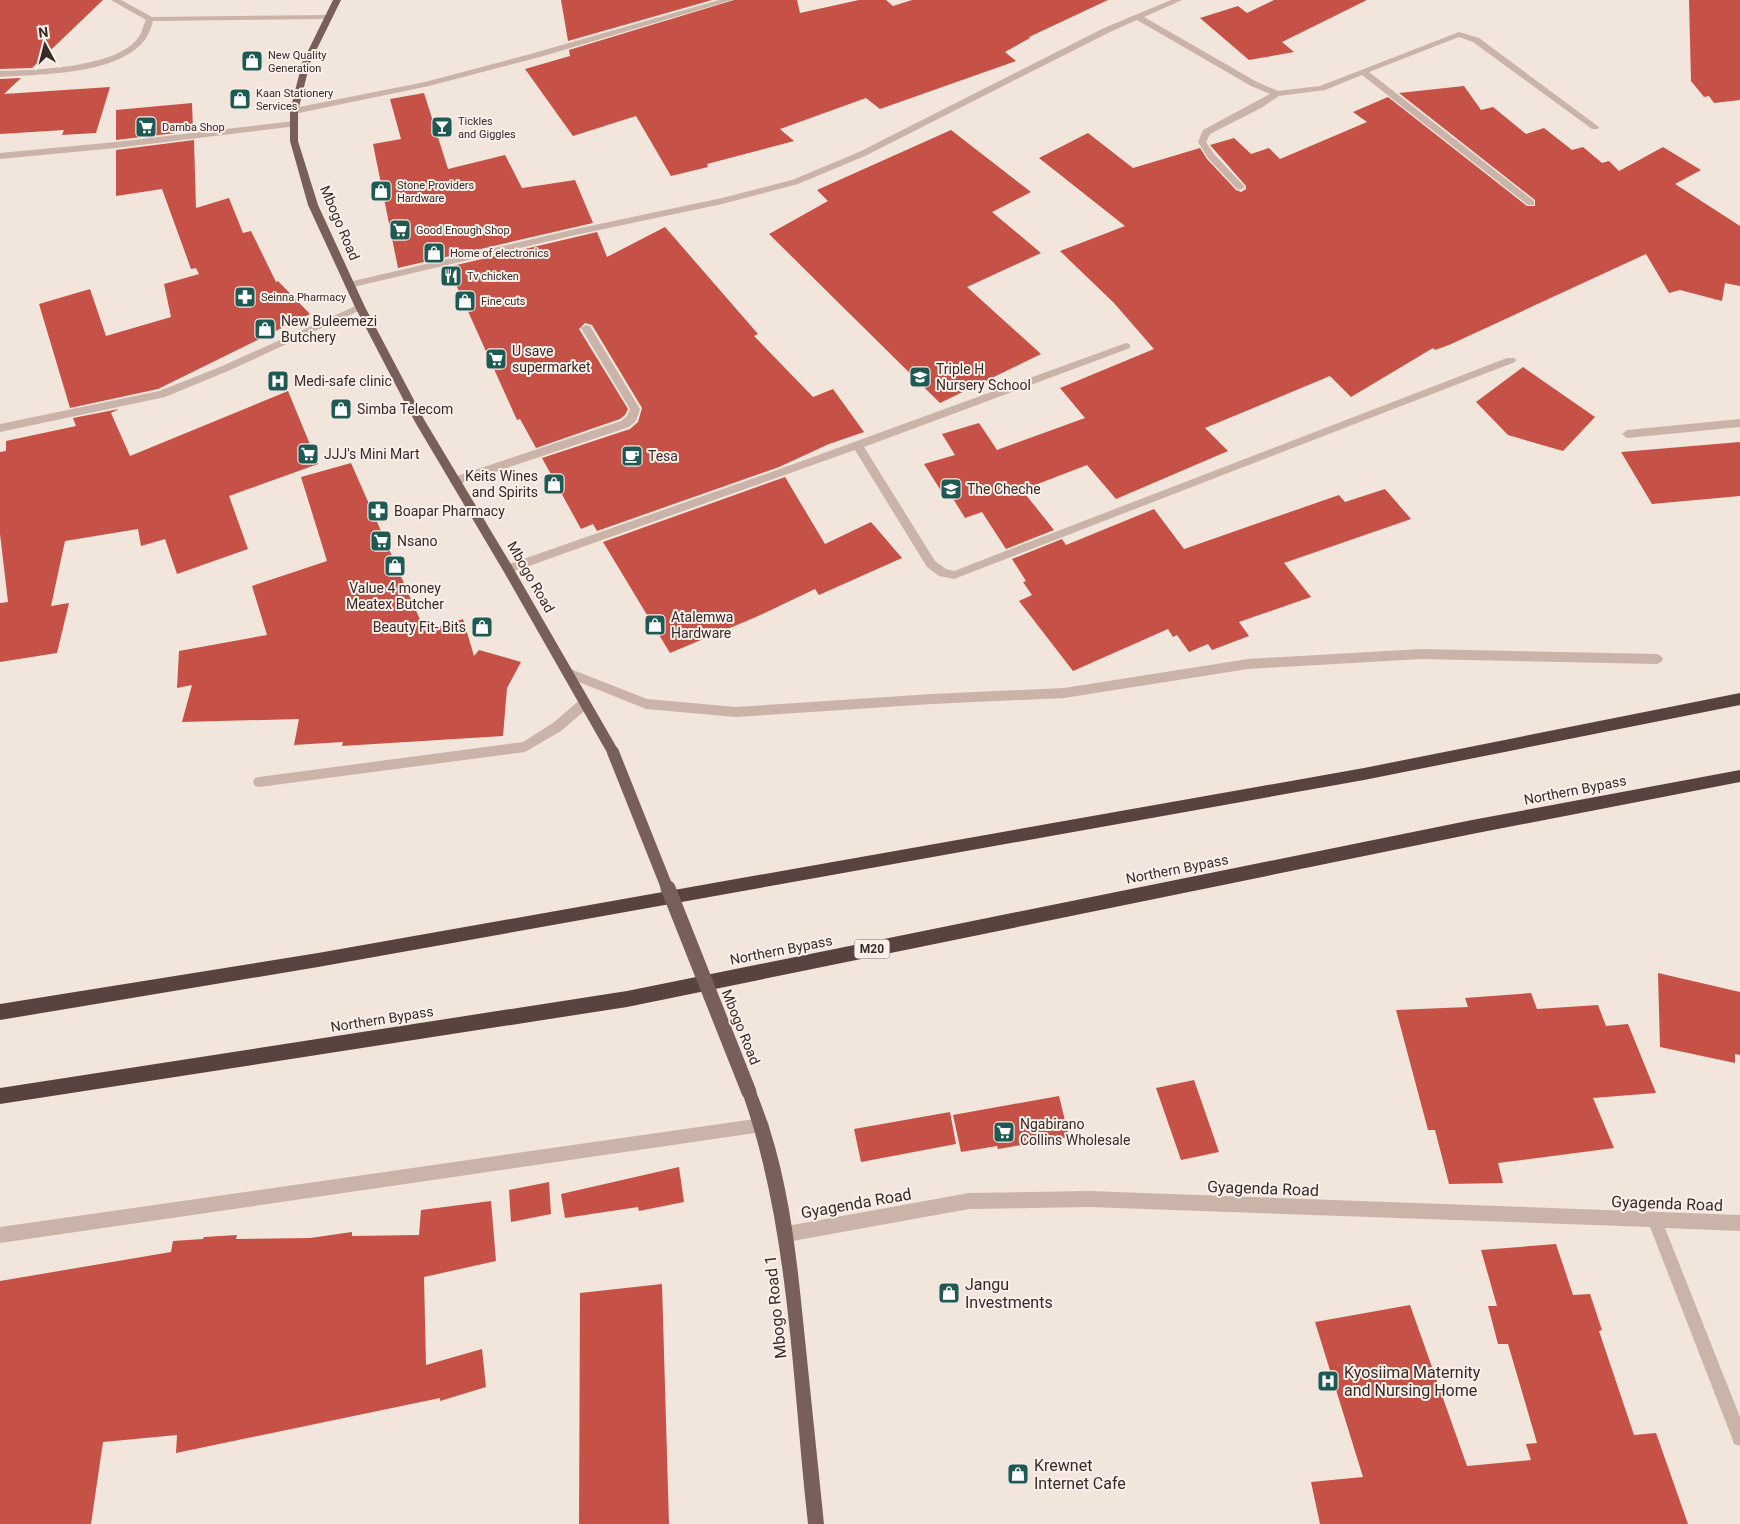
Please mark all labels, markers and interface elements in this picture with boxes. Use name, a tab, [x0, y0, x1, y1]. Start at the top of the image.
north arrow	[20, 20, 70, 70]
text: N	[38, 24, 49, 41]
shop icon: New Quality Generation	[240, 49, 264, 73]
place label: New Quality Generation	[268, 49, 327, 75]
shop icon: Kaan Stationery Services	[228, 87, 252, 111]
place label: Kaan Stationery Services	[256, 87, 334, 113]
supermarket icon: Damba Shop	[134, 115, 158, 139]
bar icon: Tickles and Giggles	[430, 115, 454, 139]
place label: Tickles and Giggles	[458, 115, 516, 141]
place label: Damba Shop	[162, 121, 225, 134]
shop icon: Stone Providers Hardware	[369, 179, 393, 203]
place label: Stone Providers Hardware	[397, 179, 474, 205]
street label: Mbogo Road	[317, 183, 363, 263]
supermarket icon: Good Enough Shop	[388, 218, 412, 242]
place label: Good Enough Shop	[416, 224, 510, 237]
shop icon: Home of electronics	[422, 241, 446, 265]
place label: Home of electronics	[450, 247, 549, 260]
restaurant icon: Tv chicken	[439, 264, 463, 288]
place label: Tv chicken	[467, 270, 519, 283]
pharmacy icon: Seinna Pharmacy	[233, 285, 257, 309]
shop icon: Fine cuts	[453, 289, 477, 313]
place label: Seinna Pharmacy	[261, 291, 347, 304]
place label: Fine cuts	[481, 295, 526, 308]
place label: New Buleemezi Butchery	[281, 313, 377, 345]
shop icon: New Buleemezi Butchery	[253, 317, 277, 341]
place label: U save supermarket	[512, 343, 591, 375]
supermarket icon: U save supermarket	[484, 347, 508, 371]
place label: Triple H Nursery School	[936, 361, 1031, 393]
school or university icon: Triple H Nursery School	[908, 365, 932, 389]
hospital icon: Medi-safe clinic	[266, 369, 290, 393]
place label: Medi-safe clinic	[294, 373, 392, 389]
shop icon: Simba Telecom	[329, 397, 353, 421]
place label: Simba Telecom	[357, 401, 453, 417]
supermarket icon: JJJ's Mini Mart	[296, 442, 320, 466]
cafe icon: Tesa	[620, 444, 644, 468]
place label: JJJ's Mini Mart	[324, 446, 420, 462]
place label: Tesa	[648, 448, 678, 464]
place label: Keits Wines and Spirits	[465, 468, 538, 500]
shop icon: Keits Wines and Spirits	[542, 472, 566, 496]
school or university icon: The Cheche	[939, 477, 963, 501]
place label: The Cheche	[967, 481, 1041, 497]
pharmacy icon: Boapar Pharmacy	[366, 499, 390, 523]
place label: Boapar Pharmacy	[394, 503, 505, 519]
supermarket icon: Nsano	[369, 529, 393, 553]
place label: Nsano	[397, 533, 438, 549]
street label: Mbogo Road	[504, 539, 558, 615]
shop icon: Value 4 money Meatex Butcher	[383, 554, 407, 578]
place label: Value 4 money Meatex Butcher	[346, 580, 444, 612]
place label: Atalemwa Hardware	[671, 609, 733, 641]
shop icon: Atalemwa Hardware	[643, 613, 667, 637]
shop icon: Beauty Fit- Bits	[470, 615, 494, 639]
place label: Beauty Fit- Bits	[373, 619, 466, 635]
street label: Northern Bypass	[1522, 772, 1628, 808]
street label: Northern Bypass	[1124, 851, 1230, 887]
street label: Northern Bypass	[728, 932, 834, 968]
road number: M20	[854, 940, 890, 959]
street label: Mbogo Road	[719, 987, 763, 1067]
street label: Northern Bypass	[329, 1003, 435, 1035]
place label: Ngabirano Collins Wholesale	[1020, 1116, 1130, 1148]
supermarket icon: Ngabirano Collins Wholesale	[992, 1120, 1016, 1144]
street label: Gyagenda Road	[1207, 1177, 1319, 1200]
street label: Gyagenda Road	[799, 1184, 913, 1223]
street label: Gyagenda Road	[1611, 1192, 1723, 1215]
street label: Mbogo Road 1	[761, 1254, 790, 1360]
place label: Jangu Investments	[965, 1275, 1053, 1312]
shop icon: Jangu Investments	[937, 1281, 961, 1305]
place label: Kyosiima Maternity and Nursing Home	[1344, 1363, 1481, 1400]
hospital icon: Kyosiima Maternity and Nursing Home	[1316, 1369, 1340, 1393]
place label: Krewnet Internet Cafe	[1034, 1456, 1126, 1493]
shop icon: Krewnet Internet Cafe	[1006, 1462, 1030, 1486]

